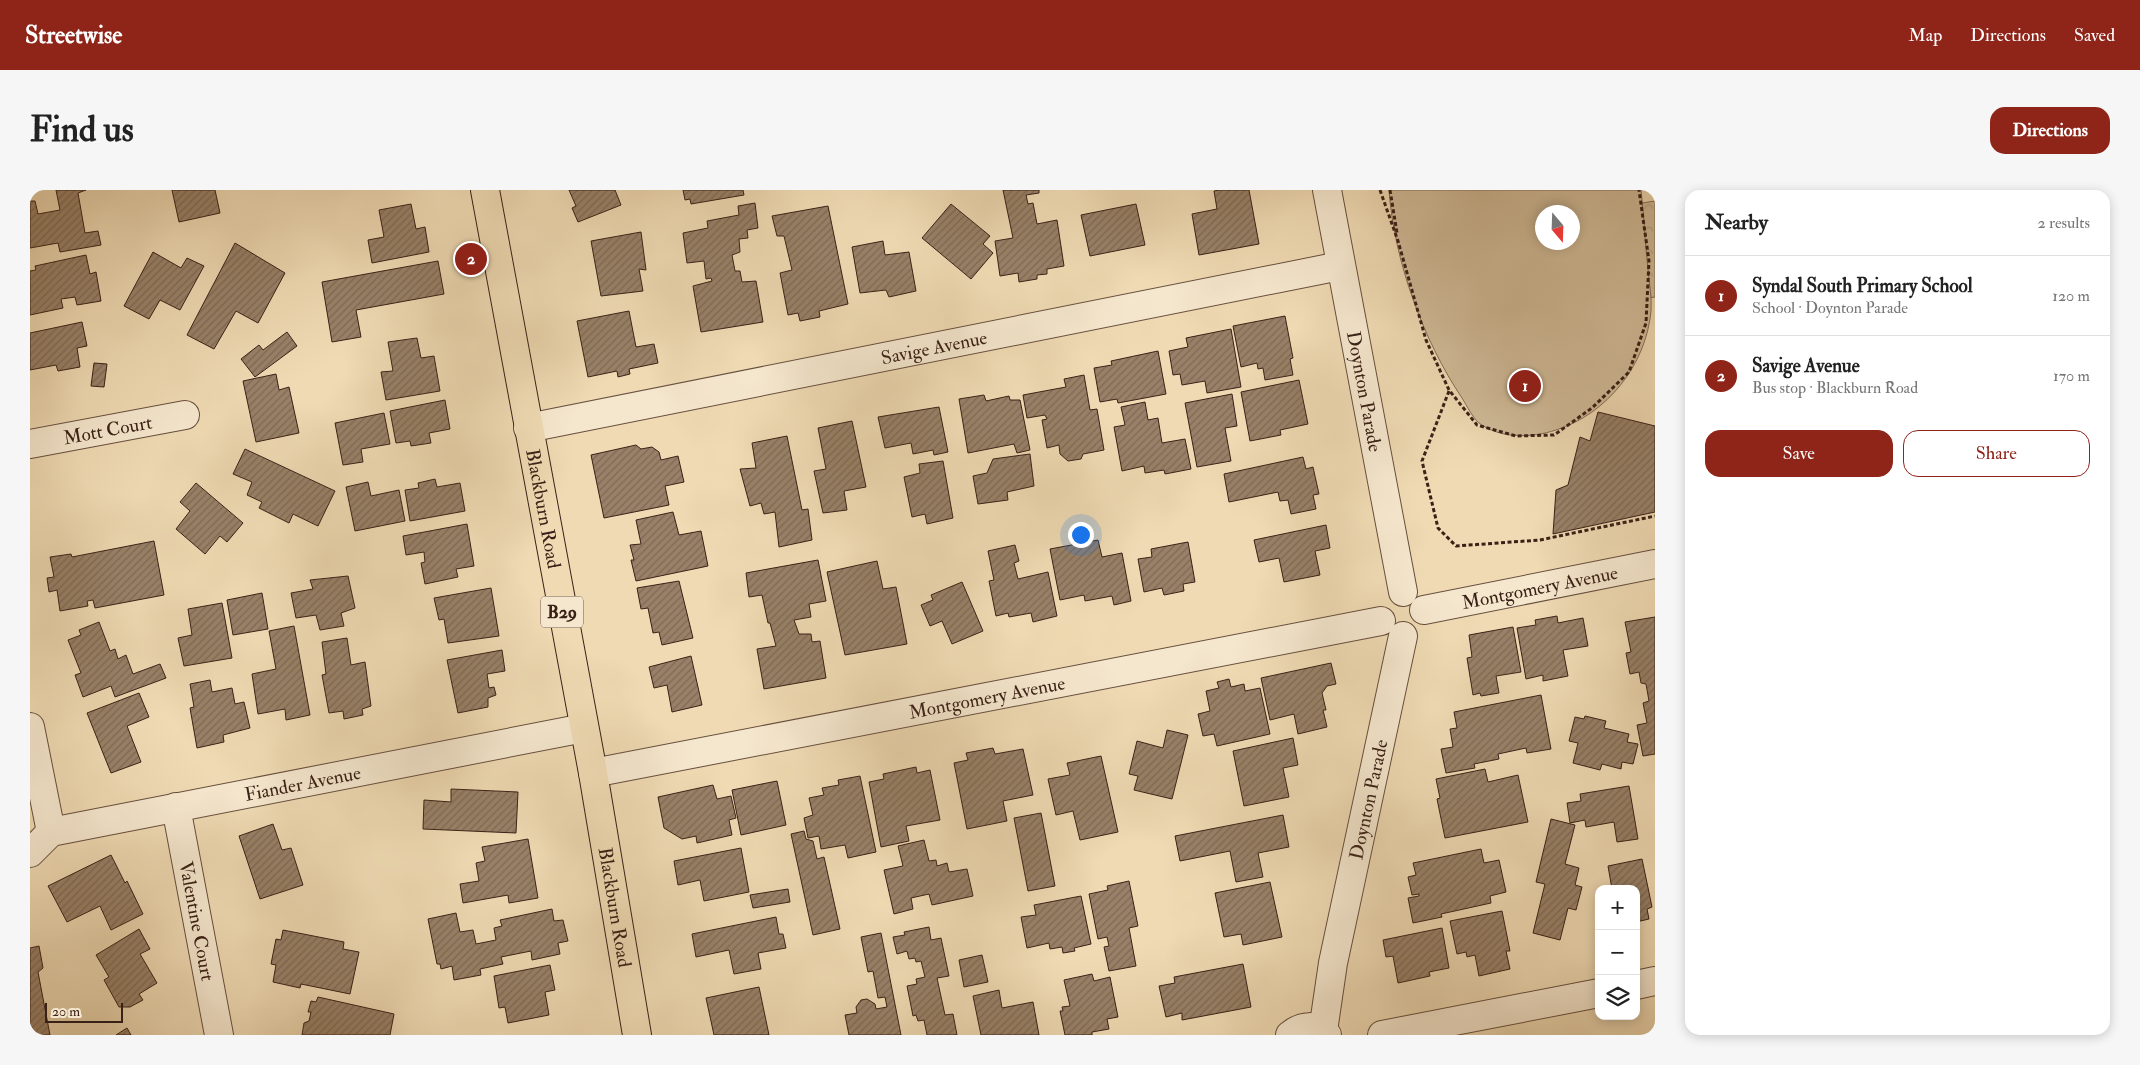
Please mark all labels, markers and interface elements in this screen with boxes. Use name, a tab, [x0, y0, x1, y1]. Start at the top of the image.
text: Streetwise	[25, 20, 122, 51]
text: Map	[1909, 24, 1942, 47]
text: Directions	[1970, 24, 2046, 47]
text: Saved	[2074, 24, 2115, 47]
button: Directions	[1990, 107, 2110, 154]
text: Find us	[30, 108, 134, 152]
north arrow	[1535, 205, 1580, 250]
text: Nearby	[1705, 209, 1768, 236]
text: 2 results	[2037, 213, 2090, 233]
pin: 2	[455, 240, 487, 278]
text: Syndal South Primary School	[1752, 274, 1973, 298]
text: 1	[1718, 286, 1724, 306]
text: 120 m	[2052, 286, 2090, 306]
text: School · Doynton Parade	[1752, 298, 1908, 318]
street label: Savige Avenue	[879, 326, 989, 370]
street label: Doynton Parade	[1341, 329, 1387, 454]
text: Savige Avenue	[1752, 354, 1860, 378]
text: 2	[1717, 366, 1725, 386]
text: 170 m	[2053, 366, 2090, 386]
pin: 1	[1509, 367, 1541, 405]
text: Bus stop · Blackburn Road	[1752, 378, 1918, 398]
street label: Mott Court	[62, 410, 154, 450]
button: Save	[1705, 430, 1893, 477]
button: Share	[1903, 430, 2090, 477]
street label: Blackburn Road	[520, 447, 566, 571]
your location	[1068, 522, 1094, 548]
street label: Montgomery Avenue	[1460, 561, 1620, 615]
road number: B29	[541, 597, 583, 628]
street label: Montgomery Avenue	[907, 671, 1067, 725]
street label: Doynton Parade	[1344, 737, 1394, 862]
street label: Fiander Avenue	[243, 761, 363, 807]
street label: Blackburn Road	[593, 846, 637, 970]
street label: Valentine Court	[173, 859, 220, 983]
map controls	[1595, 885, 1640, 1020]
button: +	[1595, 885, 1640, 930]
button: −	[1595, 930, 1640, 975]
button: layers	[1595, 975, 1640, 1020]
scale bar	[45, 1000, 122, 1023]
text: 20 m	[52, 1003, 80, 1020]

